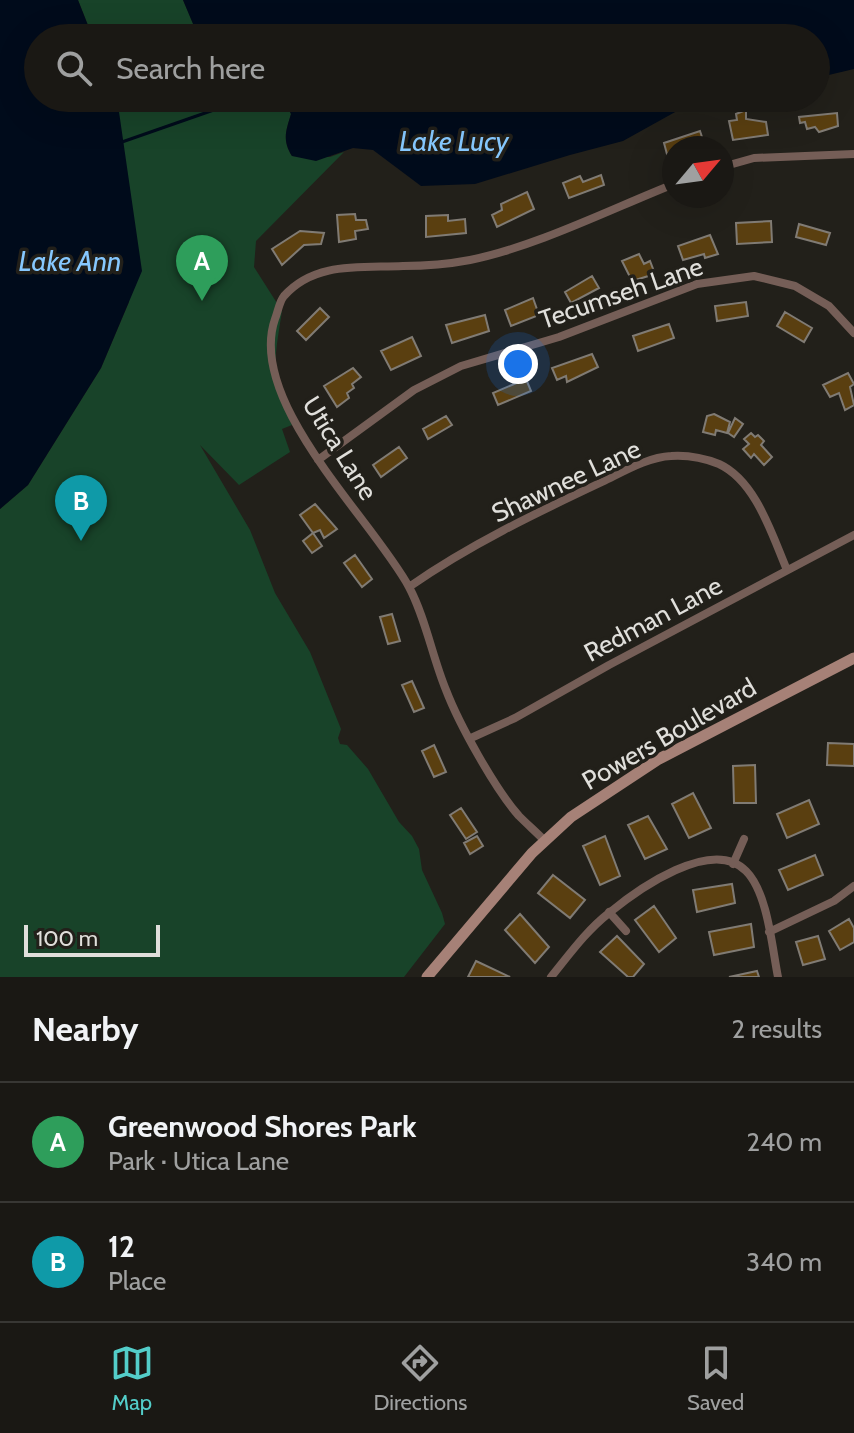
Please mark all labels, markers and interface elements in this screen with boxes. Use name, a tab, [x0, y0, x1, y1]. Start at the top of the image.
search box	[24, 24, 830, 112]
icon: search	[52, 46, 96, 90]
text: Search here	[116, 50, 265, 87]
water label: Lake Lucy	[399, 124, 510, 158]
north arrow	[662, 136, 734, 208]
pin: A	[176, 235, 228, 301]
water label: Lake Ann	[19, 244, 121, 278]
street label: Tecumseh Lane	[535, 250, 707, 336]
your location	[498, 344, 538, 384]
street label: Utica Lane	[296, 390, 384, 506]
street label: Shawnee Lane	[487, 433, 645, 529]
pin: B	[55, 475, 107, 541]
street label: Redman Lane	[578, 569, 728, 669]
street label: Powers Boulevard	[576, 671, 762, 797]
scale bar	[24, 921, 160, 957]
text: 100 m	[36, 925, 98, 952]
text: Nearby	[32, 1008, 139, 1050]
text: 2 results	[731, 1013, 822, 1045]
text: Greenwood Shores Park	[108, 1108, 416, 1145]
text: A	[50, 1126, 66, 1158]
text: 240 m	[747, 1126, 822, 1158]
text: Park · Utica Lane	[108, 1145, 289, 1177]
text: 12	[108, 1228, 135, 1265]
text: B	[50, 1246, 66, 1278]
text: 340 m	[746, 1246, 822, 1278]
text: Place	[108, 1265, 166, 1297]
tab: Map	[110, 1341, 154, 1416]
tab: Directions	[373, 1341, 467, 1416]
tab: Saved	[687, 1341, 744, 1416]

